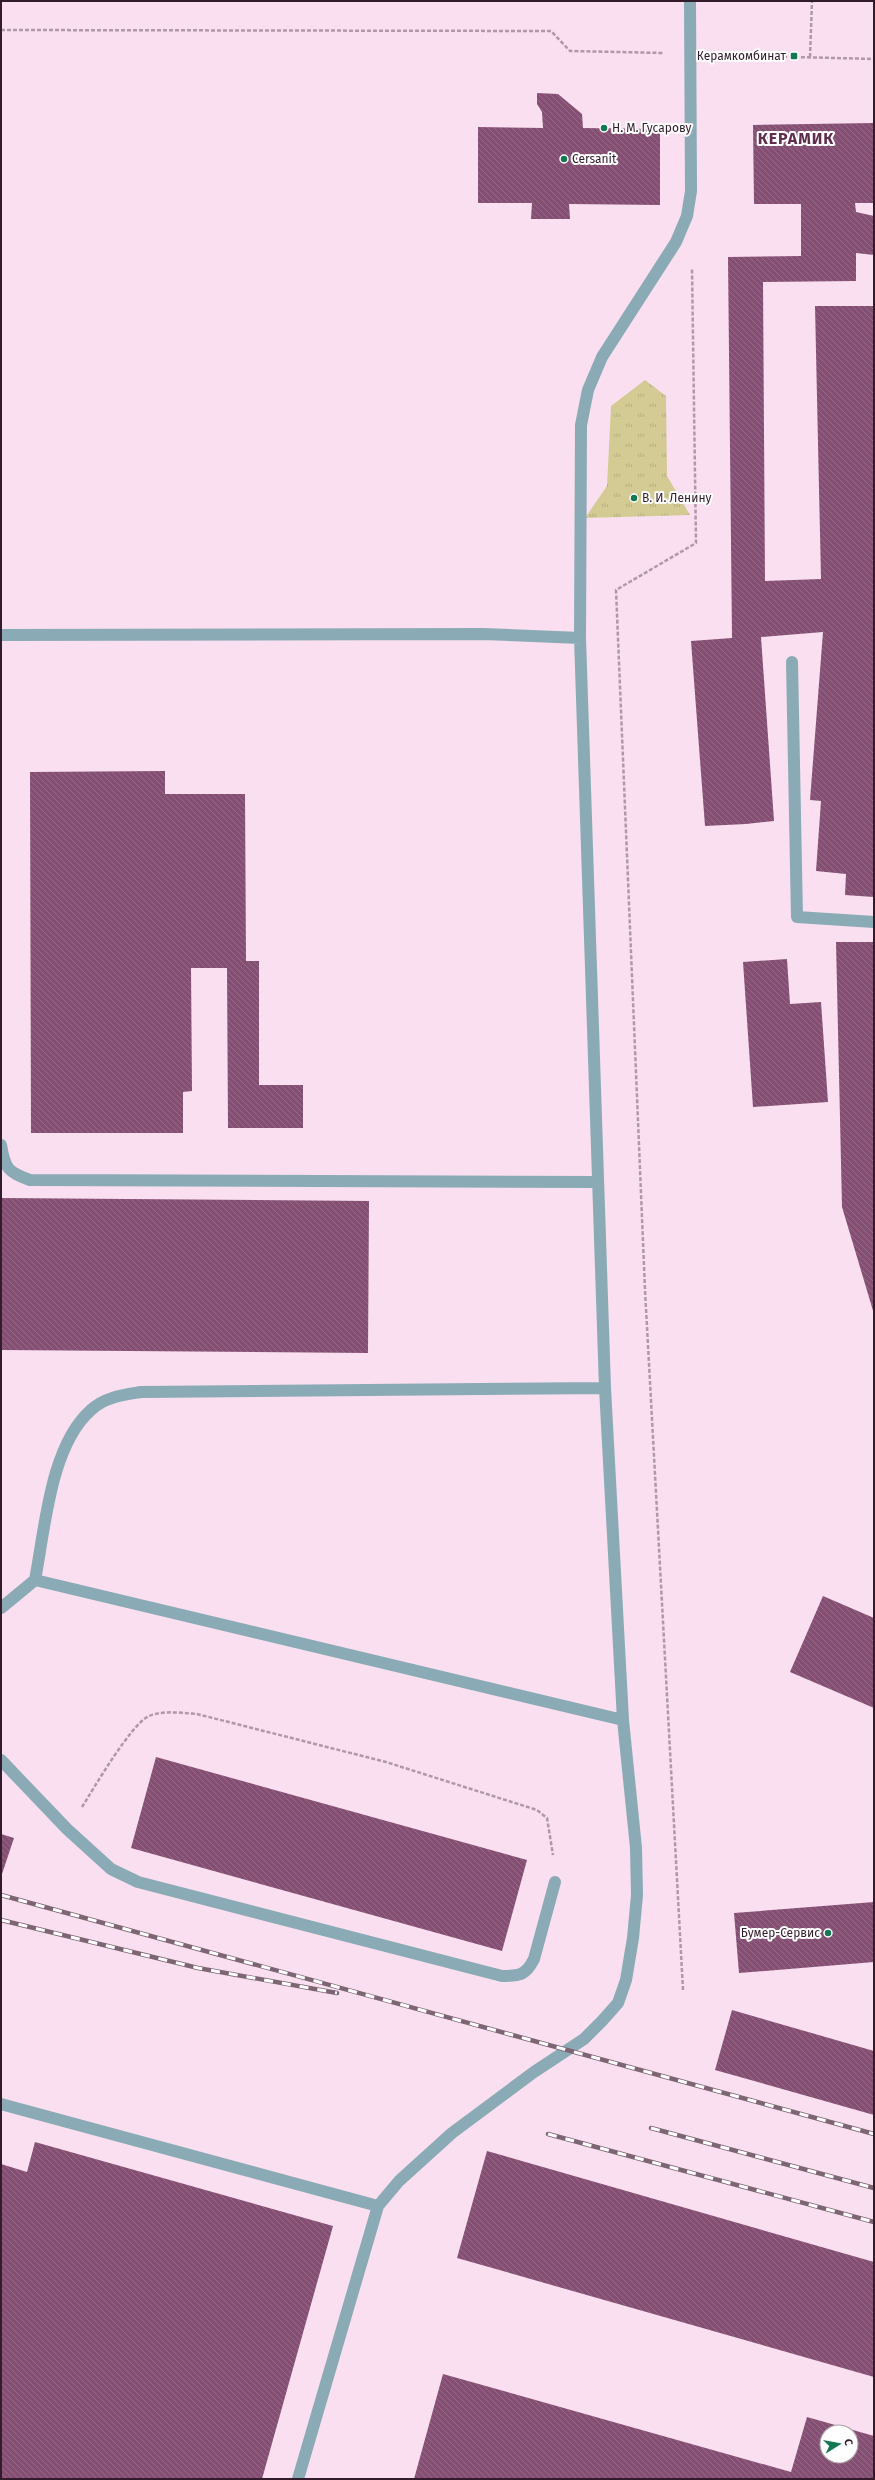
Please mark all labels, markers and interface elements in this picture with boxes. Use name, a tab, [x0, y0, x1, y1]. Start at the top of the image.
place label: Керамкомбинат	[697, 49, 787, 63]
marker: Керамкомбинат	[789, 51, 799, 61]
place label: Н. М. Гусарову	[612, 121, 691, 135]
marker: Н. М. Гусарову	[599, 123, 609, 133]
district label: КЕРАМИК	[758, 129, 834, 148]
place label: Cersanit	[572, 152, 617, 166]
marker: Cersanit	[559, 154, 569, 164]
place label: В. И. Ленину	[642, 491, 711, 505]
marker: В. И. Ленину	[629, 493, 639, 503]
place label: Бумер-Сервис	[741, 1926, 820, 1940]
marker: Бумер-Сервис	[823, 1928, 833, 1938]
north arrow	[819, 2424, 859, 2464]
text: С	[841, 2438, 855, 2447]

